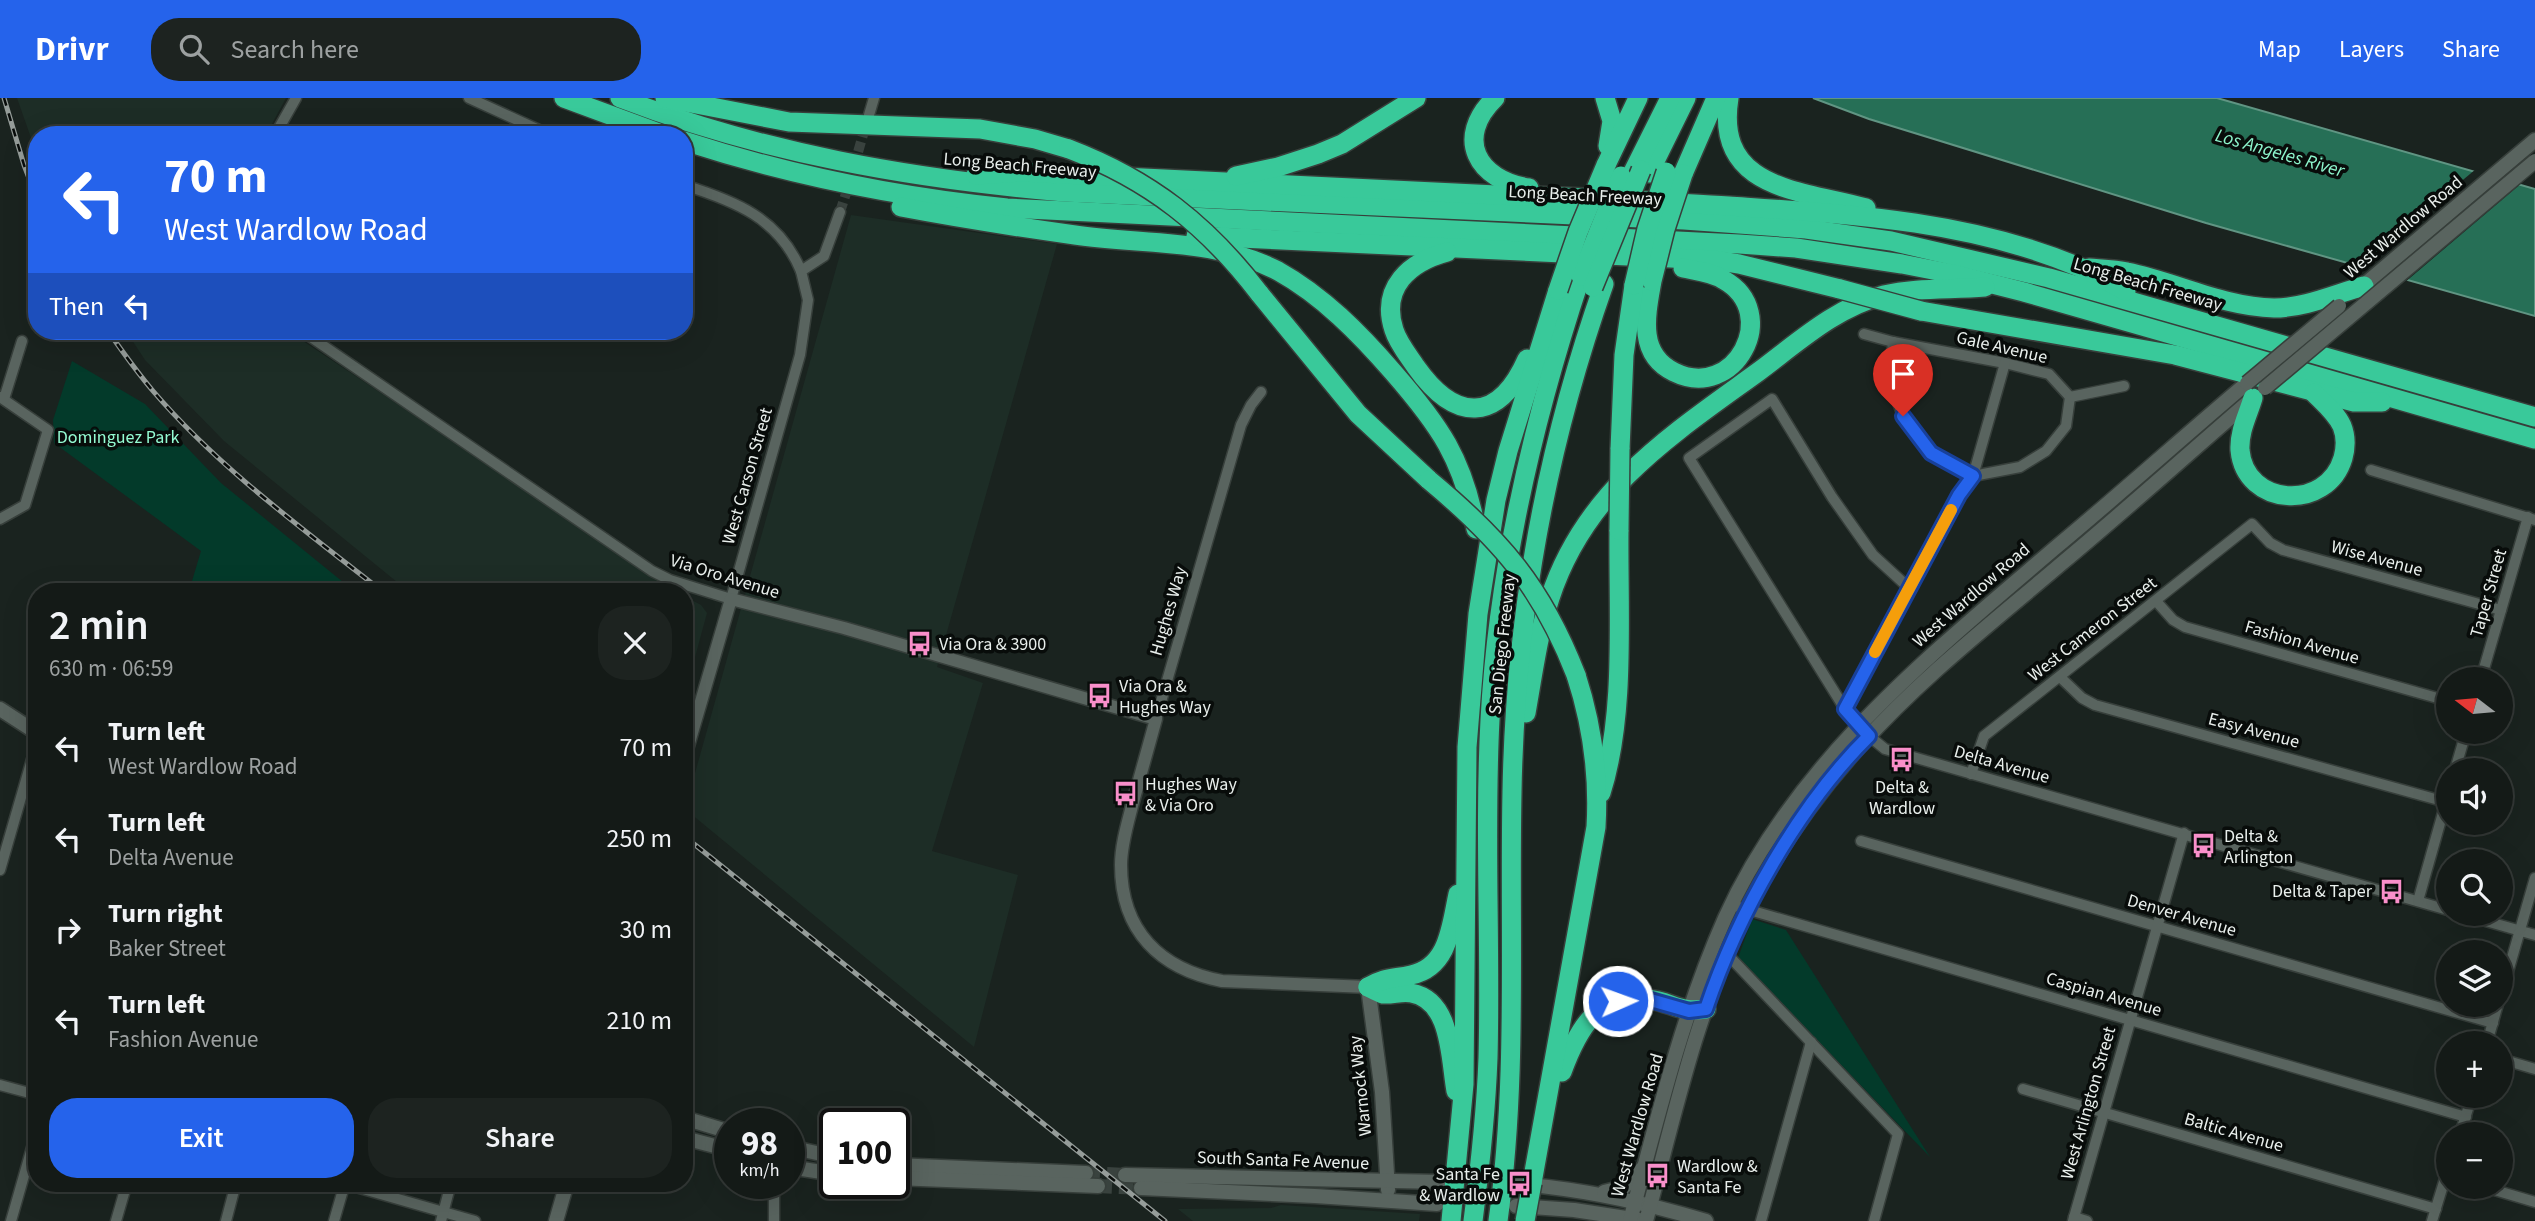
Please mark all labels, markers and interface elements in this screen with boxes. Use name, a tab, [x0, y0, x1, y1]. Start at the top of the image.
search box	[151, 18, 641, 81]
text: Drivr	[35, 26, 109, 73]
icon: search	[175, 30, 213, 68]
text: Search here	[231, 31, 359, 68]
text: Map	[2258, 32, 2301, 67]
text: Layers	[2339, 32, 2404, 67]
text: Share	[2442, 32, 2500, 67]
water label: Los Angeles River	[2212, 122, 2349, 185]
text: 70 m	[164, 142, 268, 212]
street label: Long Beach Freeway	[942, 146, 1098, 185]
icon: left	[49, 154, 140, 245]
street label: West Wardlow Road	[2338, 170, 2468, 285]
street label: Long Beach Freeway	[1508, 179, 1663, 212]
text: West Wardlow Road	[164, 207, 428, 253]
street label: Long Beach Freeway	[2071, 251, 2226, 318]
icon: left	[118, 287, 156, 325]
text: Then	[49, 288, 104, 325]
street label: Gale Avenue	[1954, 325, 2050, 370]
pin	[1873, 344, 1933, 416]
icon: arrive	[1884, 355, 1922, 393]
street label: West Carson Street	[716, 405, 779, 548]
park label: Dominguez Park	[57, 425, 179, 450]
street label: Wise Avenue	[2328, 534, 2426, 583]
street label: West Wardlow Road	[1907, 537, 2036, 653]
street label: Taper Street	[2464, 546, 2513, 640]
street label: Via Oro Avenue	[667, 548, 783, 605]
street label: Hughes Way	[1144, 563, 1193, 659]
street label: West Cameron Street	[2023, 571, 2162, 688]
street label: San Diego Freeway	[1483, 572, 1522, 716]
text: 2 min	[49, 596, 149, 656]
button: close	[598, 606, 672, 680]
street label: Fashion Avenue	[2242, 614, 2362, 671]
bus stop icon: Via Ora & 3900	[905, 630, 933, 658]
place label: Via Ora & 3900	[939, 632, 1046, 657]
text: 630 m · 06:59	[49, 652, 173, 685]
north arrow	[2436, 667, 2513, 744]
map controls	[2436, 667, 2513, 1199]
place label: Via Ora & Hughes Way	[1119, 674, 1211, 720]
bus stop icon: Via Ora & Hughes Way	[1085, 682, 1113, 710]
street label: Easy Avenue	[2205, 706, 2302, 755]
text: Turn left	[108, 713, 205, 750]
icon: left	[49, 729, 87, 767]
text: 70 m	[619, 729, 672, 766]
street label: Delta Avenue	[1951, 739, 2053, 790]
bus stop icon: Delta & Wardlow	[1888, 746, 1916, 774]
text: West Wardlow Road	[108, 750, 298, 783]
button: sound	[2436, 758, 2513, 835]
place label: Hughes Way & Via Oro	[1145, 772, 1237, 818]
place label: Delta & Wardlow	[1869, 775, 1935, 821]
bus stop icon: Hughes Way & Via Oro	[1111, 780, 1139, 808]
text: Turn left	[108, 804, 205, 841]
icon: left	[49, 820, 87, 858]
text: 250 m	[606, 820, 672, 857]
place label: Delta & Arlington	[2224, 824, 2293, 870]
bus stop icon: Delta & Arlington	[2190, 832, 2218, 860]
text: Delta Avenue	[108, 841, 234, 874]
button: search	[2436, 849, 2513, 926]
bus stop icon: Delta & Taper	[2378, 877, 2406, 905]
place label: Delta & Taper	[2272, 879, 2373, 904]
street label: Denver Avenue	[2124, 888, 2239, 943]
text: Turn right	[108, 895, 223, 932]
icon: right	[49, 911, 87, 949]
text: 30 m	[619, 911, 672, 948]
text: Baker Street	[108, 932, 226, 965]
button: layers	[2436, 940, 2513, 1017]
position arrow	[1581, 964, 1655, 1038]
street label: Caspian Avenue	[2043, 966, 2165, 1023]
text: Turn left	[108, 986, 205, 1023]
icon: left	[49, 1002, 87, 1040]
text: 210 m	[606, 1002, 672, 1039]
text: Fashion Avenue	[108, 1023, 259, 1056]
street label: West Arlington Street	[2055, 1024, 2122, 1183]
button: +	[2436, 1031, 2513, 1108]
street label: Warnock Way	[1343, 1034, 1378, 1137]
street label: West Wardlow Road	[1605, 1050, 1670, 1200]
button: Exit	[49, 1098, 354, 1178]
button: Share	[368, 1098, 672, 1178]
street label: Baltic Avenue	[2181, 1106, 2286, 1159]
speed limit sign: 100	[819, 1108, 910, 1199]
text: 98	[741, 1119, 778, 1169]
button: −	[2436, 1122, 2513, 1199]
street label: South Santa Fe Avenue	[1197, 1145, 1370, 1176]
place label: Wardlow & Santa Fe	[1677, 1154, 1758, 1200]
text: km/h	[740, 1158, 779, 1183]
place label: Santa Fe & Wardlow	[1419, 1162, 1500, 1208]
bus stop icon: Wardlow & Santa Fe	[1643, 1162, 1671, 1190]
bus stop icon: Santa Fe & Wardlow	[1506, 1170, 1534, 1198]

